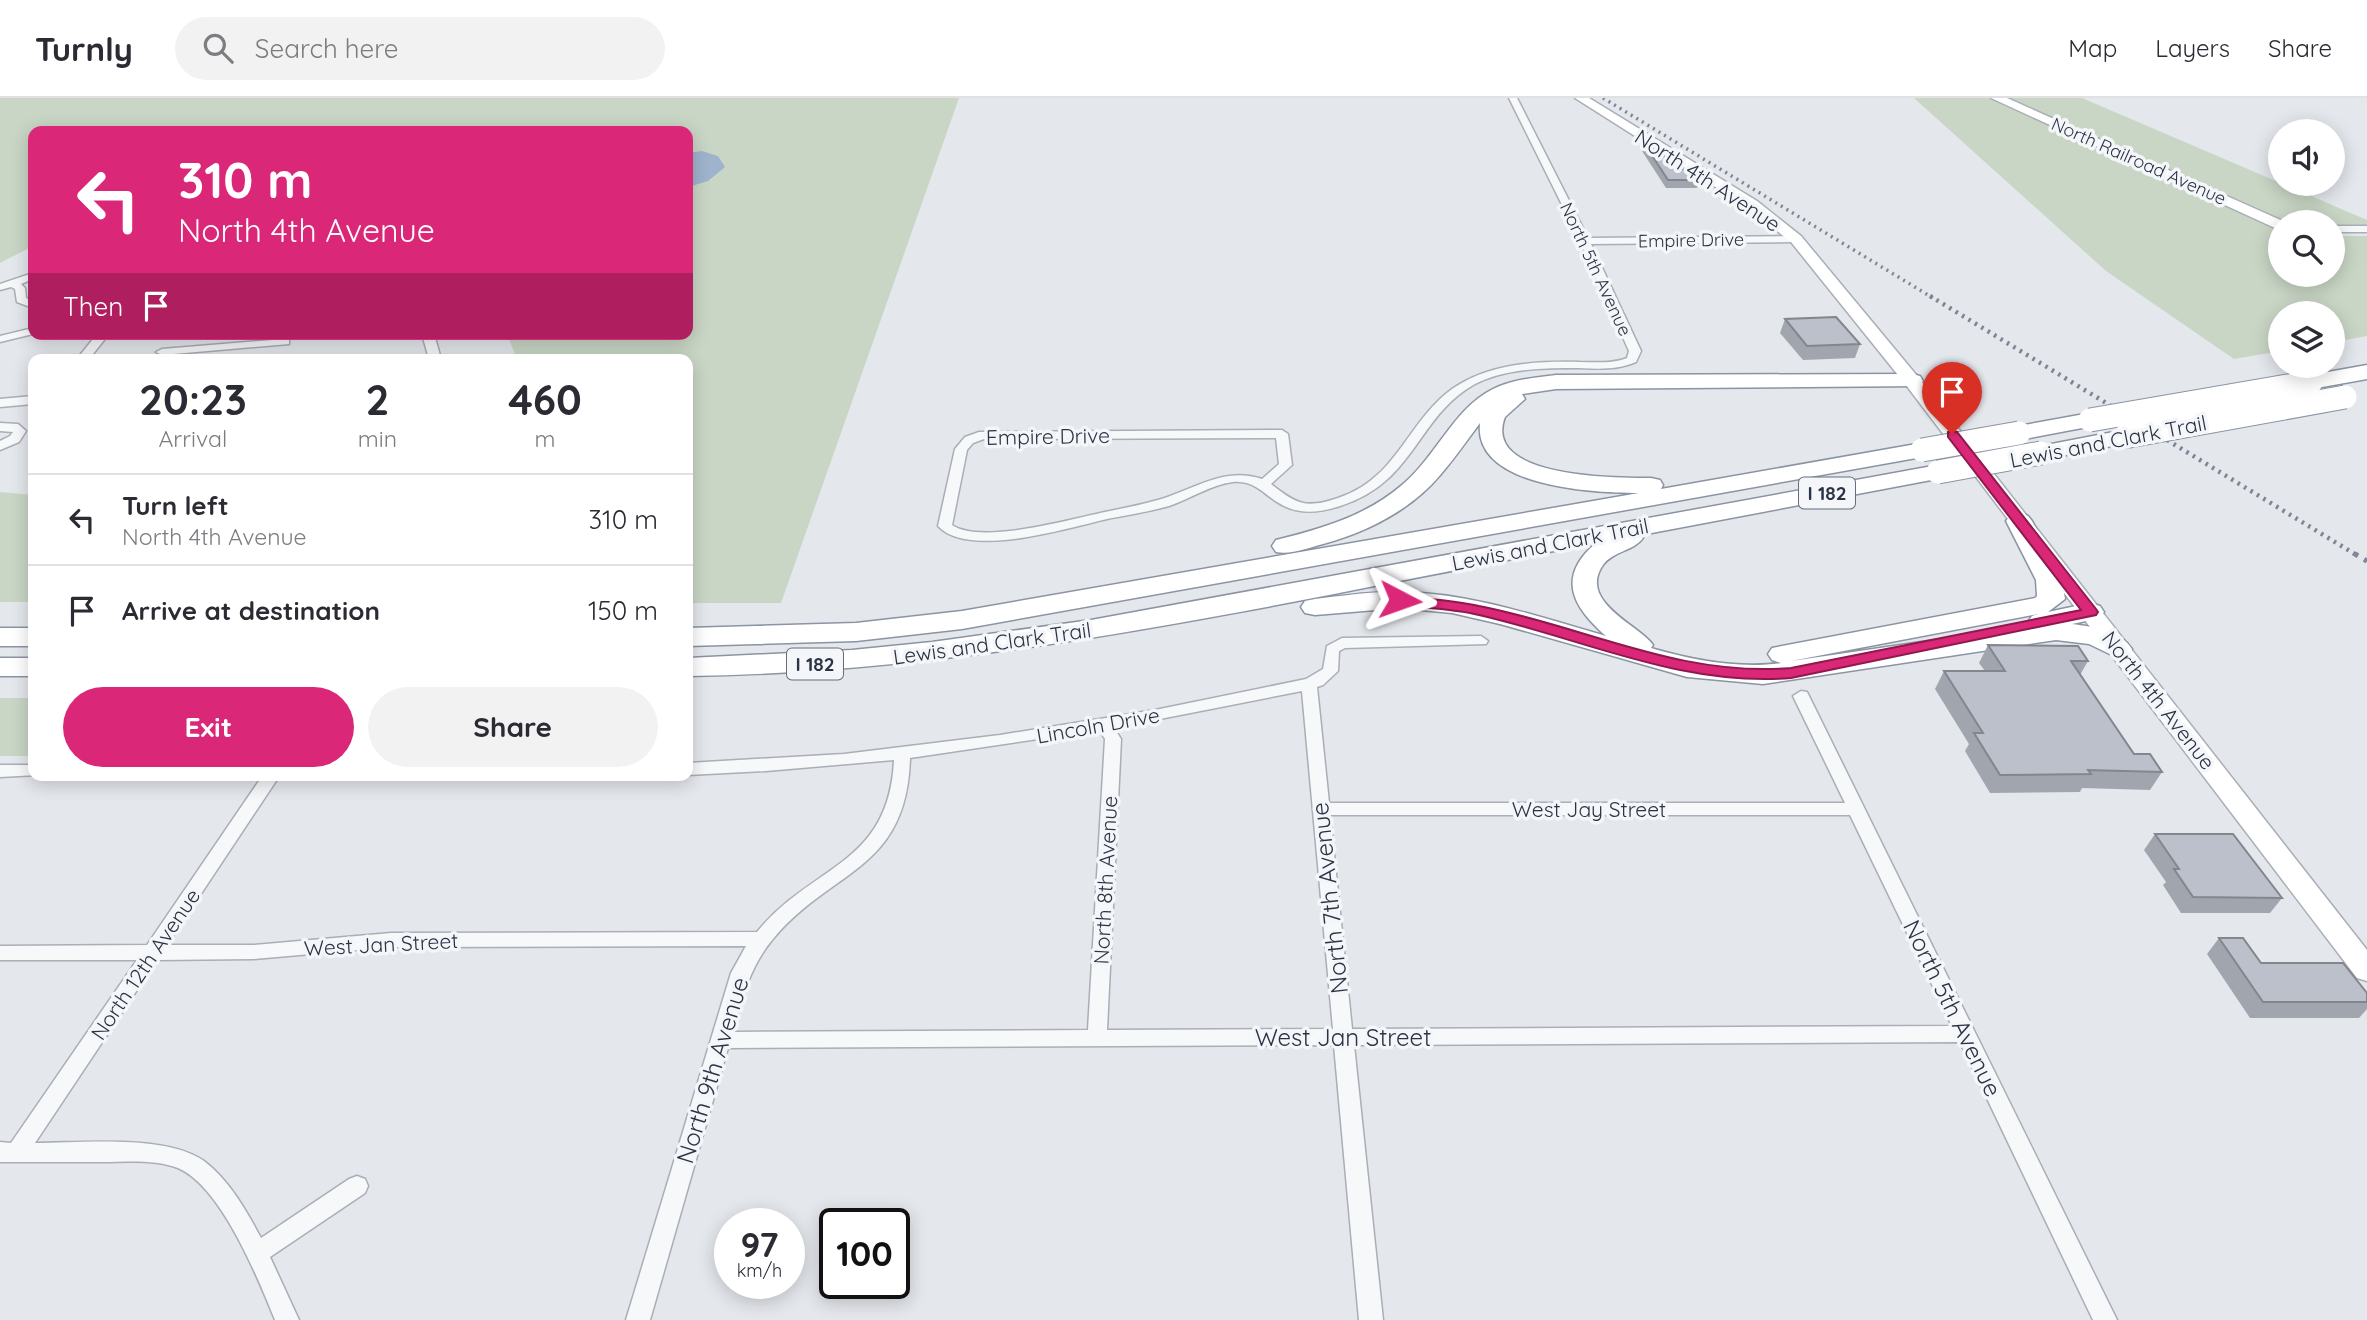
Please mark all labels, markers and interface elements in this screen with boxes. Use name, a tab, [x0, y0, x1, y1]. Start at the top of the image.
search box	[175, 17, 665, 80]
text: Turnly	[35, 28, 133, 69]
icon: search	[199, 29, 237, 67]
text: Search here	[255, 32, 398, 65]
text: Map	[2068, 33, 2117, 63]
text: Layers	[2155, 33, 2230, 63]
text: Share	[2268, 33, 2332, 63]
street label: North Railroad Avenue	[2048, 112, 2230, 210]
map controls	[2268, 119, 2345, 378]
button: sound	[2268, 119, 2345, 196]
street label: North 4th Avenue	[1630, 123, 1786, 237]
text: 310 m	[178, 149, 312, 210]
icon: left	[63, 154, 154, 245]
street label: North 5th Avenue	[1555, 199, 1637, 339]
text: North 4th Avenue	[178, 210, 435, 250]
button: search	[2268, 210, 2345, 287]
street label: Empire Drive	[1638, 228, 1744, 252]
icon: arrive	[137, 287, 175, 325]
text: Then	[63, 290, 123, 323]
button: layers	[2268, 301, 2345, 378]
pin	[1922, 362, 1982, 434]
text: 20:23	[139, 373, 247, 426]
text: 2	[365, 373, 389, 426]
text: 460	[508, 373, 582, 426]
icon: arrive	[1933, 373, 1971, 411]
street label: Lewis and Clark Trail	[2007, 409, 2209, 473]
street label: Empire Drive	[986, 422, 1110, 450]
text: Arrival	[158, 424, 227, 453]
text: min	[358, 424, 397, 453]
text: m	[535, 424, 555, 453]
road number: I 182	[1799, 478, 1855, 508]
text: Turn left	[122, 489, 229, 522]
icon: left	[63, 501, 101, 539]
text: 310 m	[588, 503, 658, 536]
street label: Lewis and Clark Trail	[1449, 512, 1651, 576]
text: North 4th Avenue	[122, 522, 307, 551]
position arrow	[1363, 563, 1437, 637]
icon: arrive	[63, 592, 101, 630]
text: Arrive at destination	[122, 594, 380, 627]
text: 150 m	[588, 594, 658, 627]
street label: Lewis and Clark Trail	[891, 616, 1093, 670]
street label: North 4th Avenue	[2097, 626, 2221, 774]
road number: I 182	[787, 649, 843, 680]
button: Exit	[63, 687, 354, 767]
button: Share	[368, 687, 658, 767]
street label: Lincoln Drive	[1034, 701, 1162, 749]
street label: North 8th Avenue	[1088, 795, 1122, 965]
street label: West Jay Street	[1512, 796, 1666, 822]
street label: North 7th Avenue	[1304, 801, 1354, 995]
street label: North 12th Avenue	[85, 883, 205, 1045]
street label: North 5th Avenue	[1897, 915, 2009, 1101]
street label: West Jan Street	[303, 927, 459, 961]
street label: North 9th Avenue	[669, 973, 755, 1167]
street label: West Jan Street	[1255, 1022, 1431, 1052]
speed limit sign: 100	[819, 1208, 910, 1299]
text: 97	[740, 1222, 779, 1266]
text: km/h	[737, 1259, 782, 1282]

